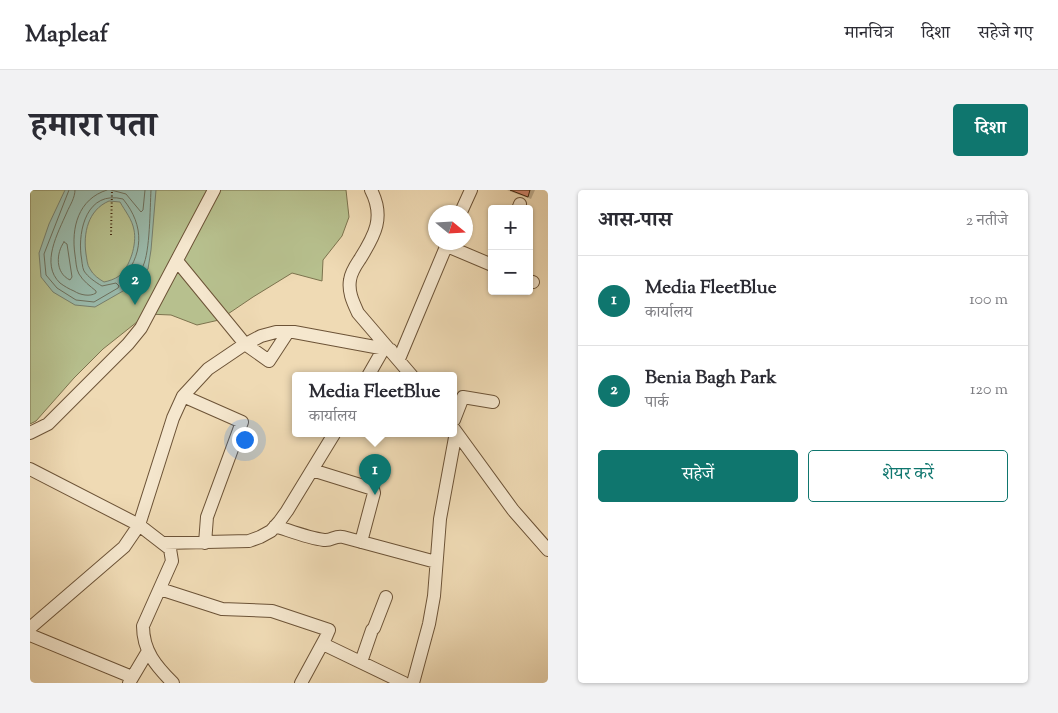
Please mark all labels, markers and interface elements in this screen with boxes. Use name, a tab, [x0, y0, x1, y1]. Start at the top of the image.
text: Mapleaf	[25, 18, 108, 52]
text: मानचित्र	[845, 21, 893, 47]
text: दिशा	[921, 21, 950, 47]
text: सहेजे गए	[978, 21, 1033, 47]
text: हमारा पता	[30, 102, 157, 153]
button: दिशा	[953, 104, 1028, 156]
north arrow	[428, 205, 473, 250]
map controls	[488, 205, 533, 295]
button: +	[488, 205, 533, 250]
text: आस-पास	[598, 206, 672, 236]
text: 2 नतीजे	[966, 210, 1008, 233]
button: −	[488, 250, 533, 295]
pin: 2	[119, 264, 151, 305]
text: Media FleetBlue	[645, 275, 777, 302]
text: 1	[611, 289, 617, 312]
text: 100 m	[969, 289, 1008, 312]
text: कार्यालय	[645, 302, 693, 325]
text: Benia Bagh Park	[645, 365, 777, 392]
popup	[292, 372, 457, 437]
text: Media FleetBlue	[309, 379, 440, 406]
text: 2	[610, 379, 618, 402]
text: 120 m	[970, 379, 1008, 402]
text: पार्क	[645, 392, 669, 415]
text: कार्यालय	[309, 406, 356, 429]
your location	[232, 427, 258, 453]
button: सहेजें	[598, 450, 798, 502]
button: शेयर करें	[808, 450, 1008, 502]
pin: 1	[359, 454, 391, 495]

